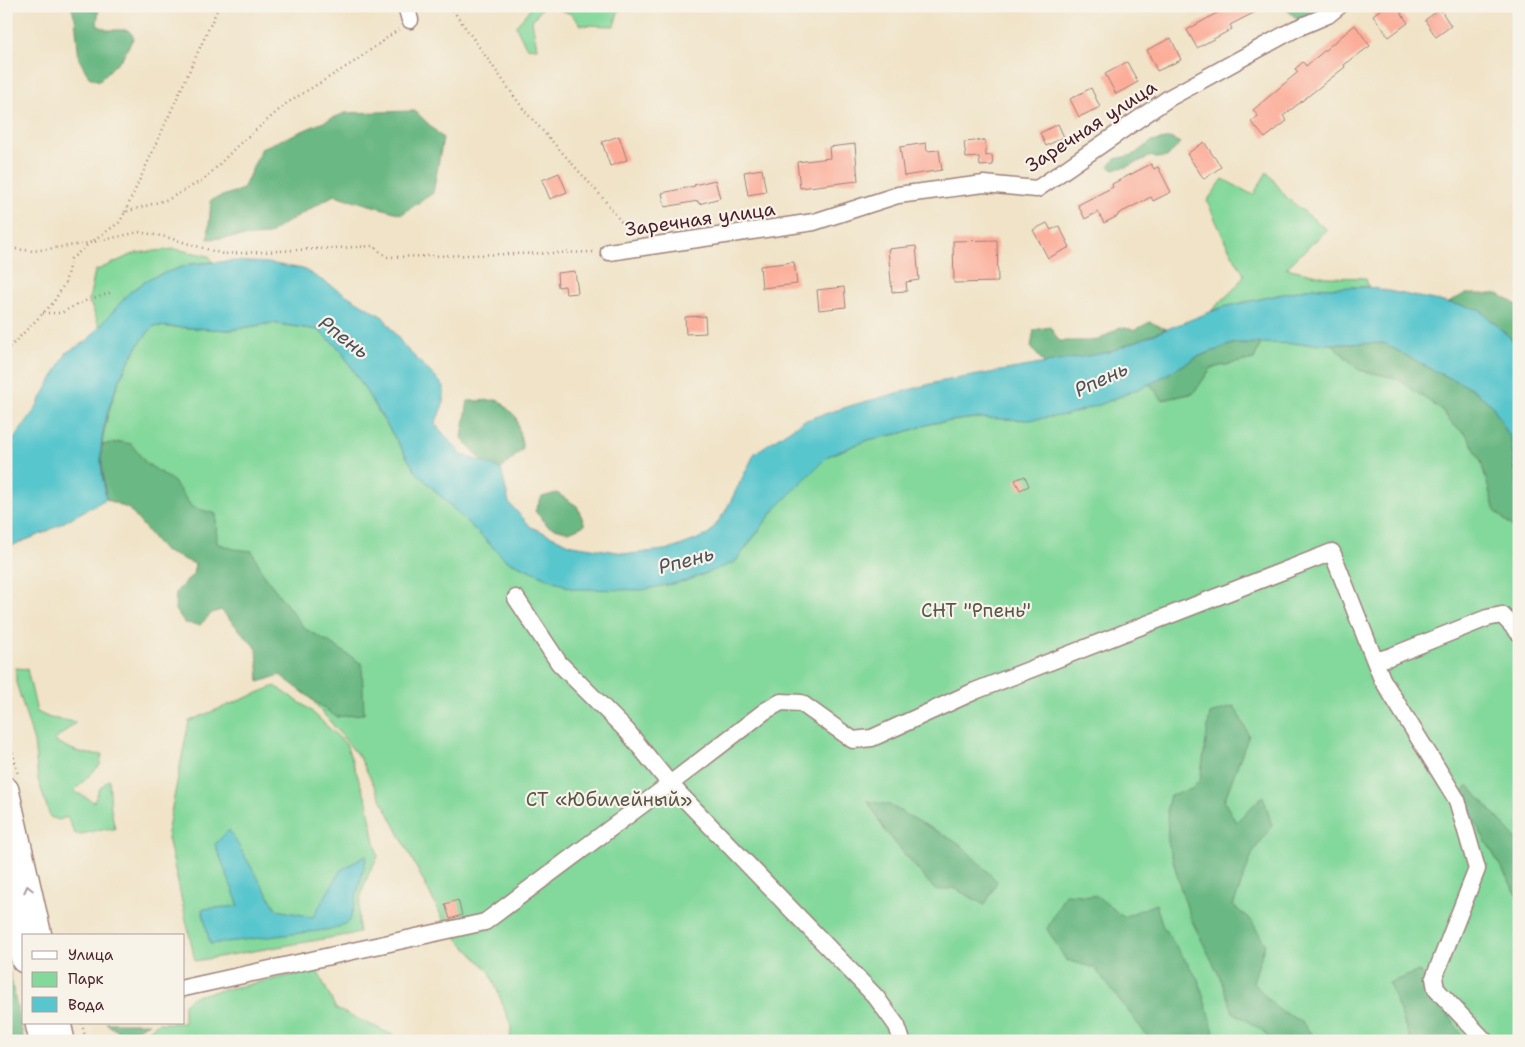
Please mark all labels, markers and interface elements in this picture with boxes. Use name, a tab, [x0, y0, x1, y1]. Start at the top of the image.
street label: Заречная улица	[1021, 74, 1161, 178]
street label: Заречная улица	[623, 196, 777, 242]
water label: Рпень	[314, 310, 374, 364]
water label: Рпень	[1070, 355, 1132, 403]
water label: Рпень	[655, 540, 717, 580]
park label: СНТ "Рпень"	[921, 598, 1031, 623]
park label: СТ «Юбилейный»	[526, 787, 692, 812]
one-way arrow	[23, 884, 34, 893]
legend	[22, 934, 185, 1024]
text: Улица	[68, 945, 114, 965]
text: Парк	[68, 969, 104, 989]
text: Вода	[68, 995, 105, 1015]

